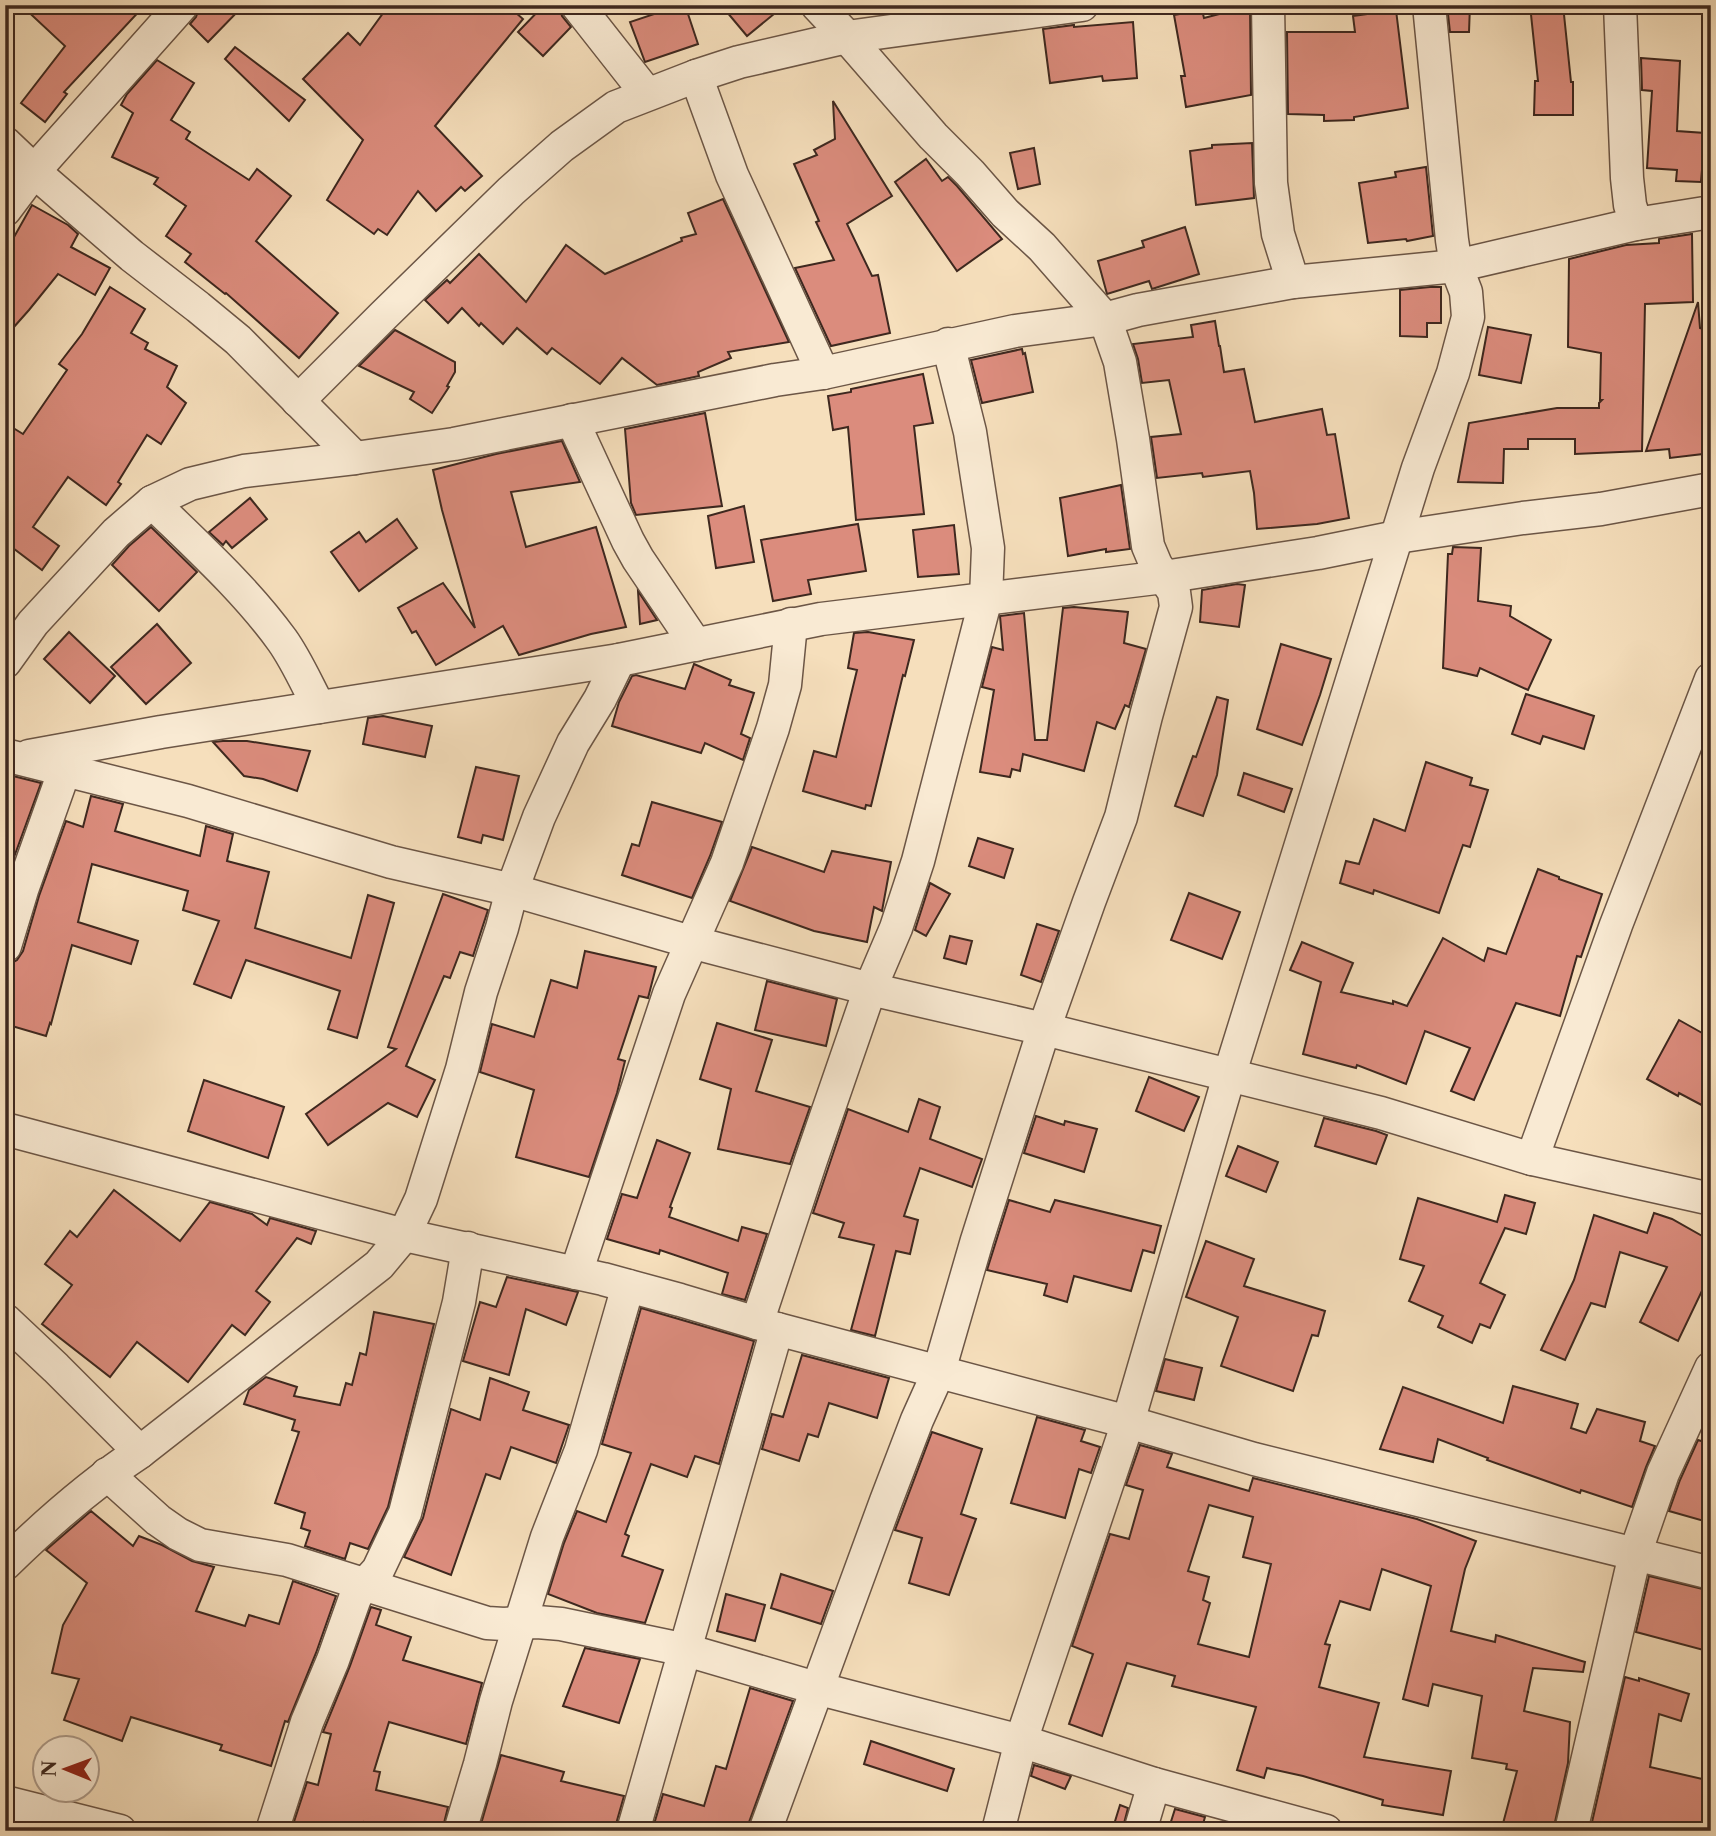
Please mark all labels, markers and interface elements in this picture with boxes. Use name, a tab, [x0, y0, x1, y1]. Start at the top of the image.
north arrow	[32, 1734, 102, 1804]
text: N	[38, 1760, 61, 1777]

